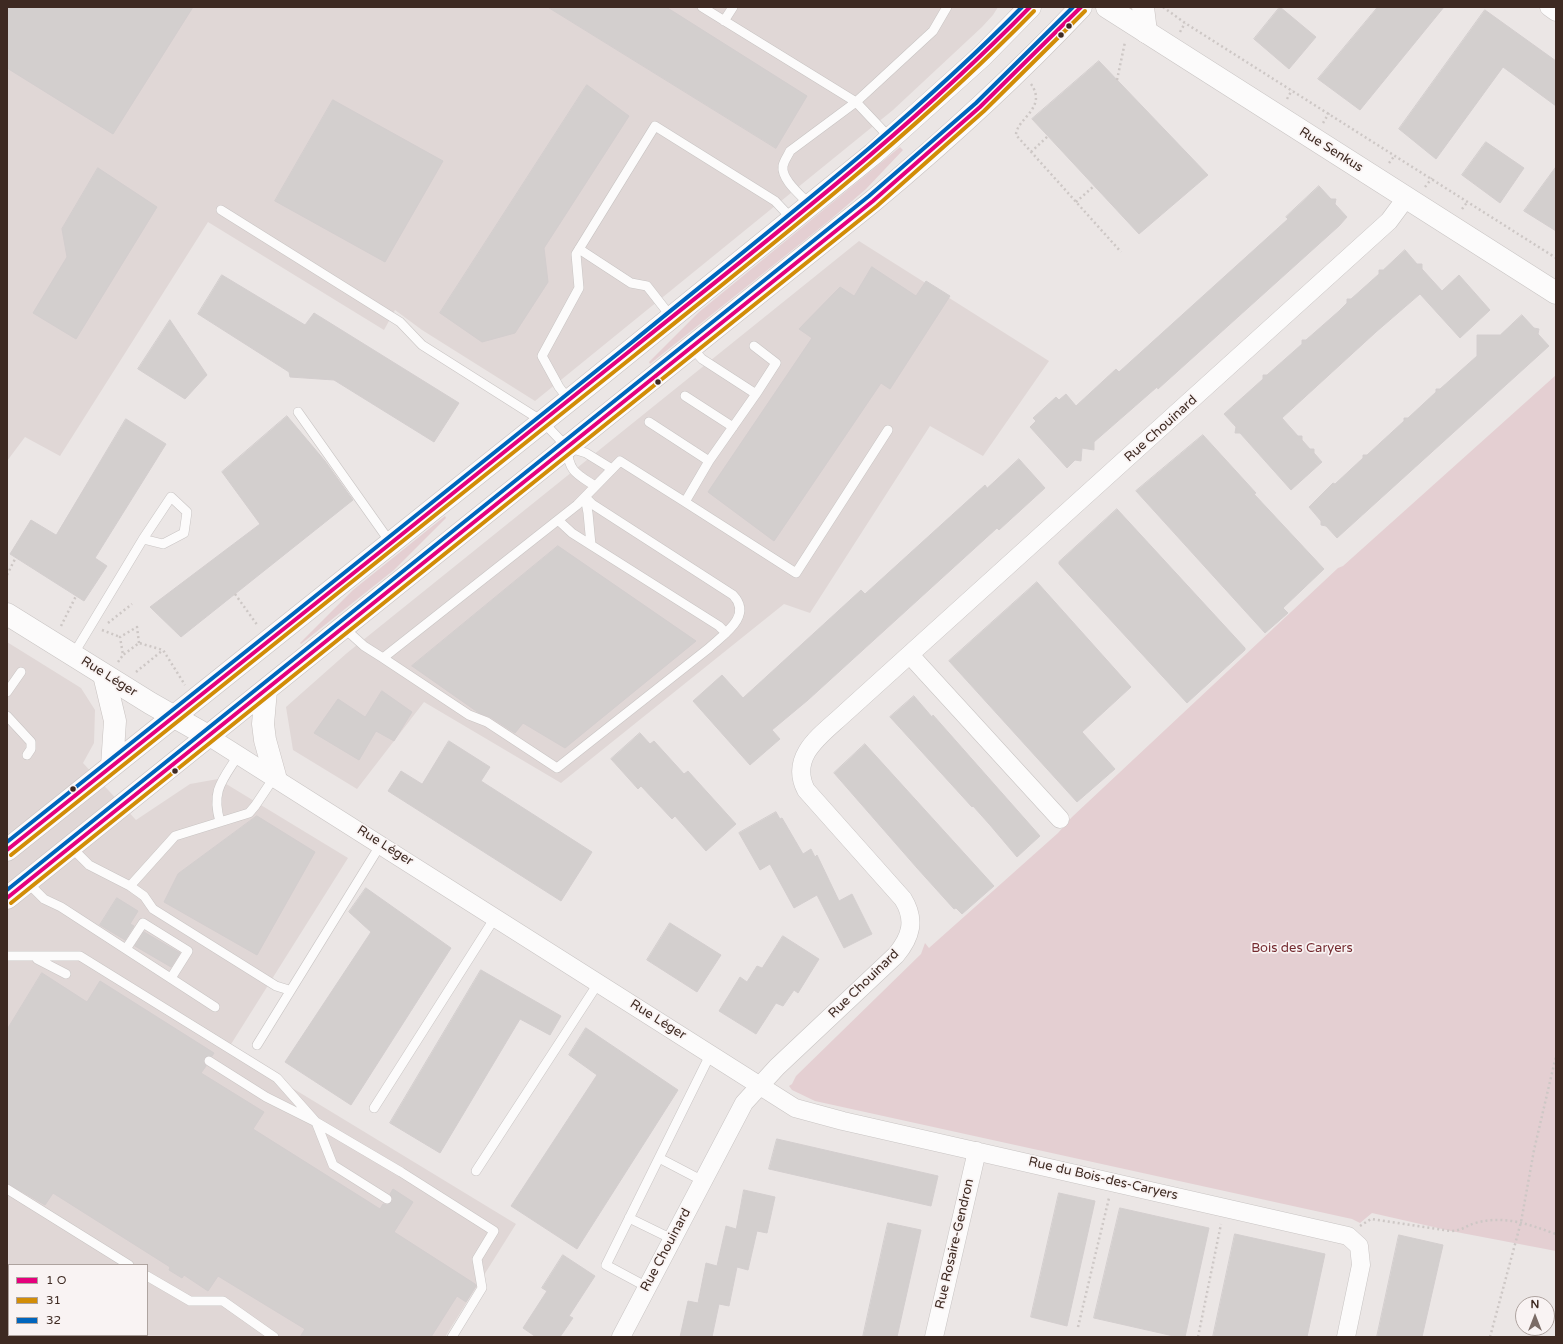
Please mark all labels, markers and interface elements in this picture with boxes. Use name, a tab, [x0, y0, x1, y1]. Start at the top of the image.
unlabelled marker	[1064, 21, 1074, 31]
unlabelled marker	[1056, 30, 1066, 40]
street label: Rue Senkus	[1296, 124, 1366, 176]
unlabelled marker	[653, 377, 663, 387]
street label: Rue Chouinard	[1122, 392, 1200, 466]
street label: Rue Léger	[78, 654, 140, 700]
unlabelled marker	[170, 766, 180, 776]
unlabelled marker	[68, 784, 78, 794]
street label: Rue Léger	[354, 823, 416, 869]
park label: Bois des Caryers	[1251, 941, 1353, 957]
street label: Rue Chouinard	[825, 946, 903, 1022]
street label: Rue Léger	[627, 997, 689, 1043]
street label: Rue du Bois-des-Caryers	[1027, 1154, 1179, 1204]
street label: Rue Rosaire-Gendron	[932, 1177, 978, 1311]
street label: Rue Chouinard	[637, 1206, 695, 1294]
legend	[8, 1264, 148, 1336]
text: 1 O	[46, 1273, 66, 1287]
text: 31	[46, 1293, 61, 1307]
north arrow	[1515, 1296, 1555, 1336]
text: N	[1531, 1298, 1539, 1311]
text: 32	[46, 1313, 61, 1327]

